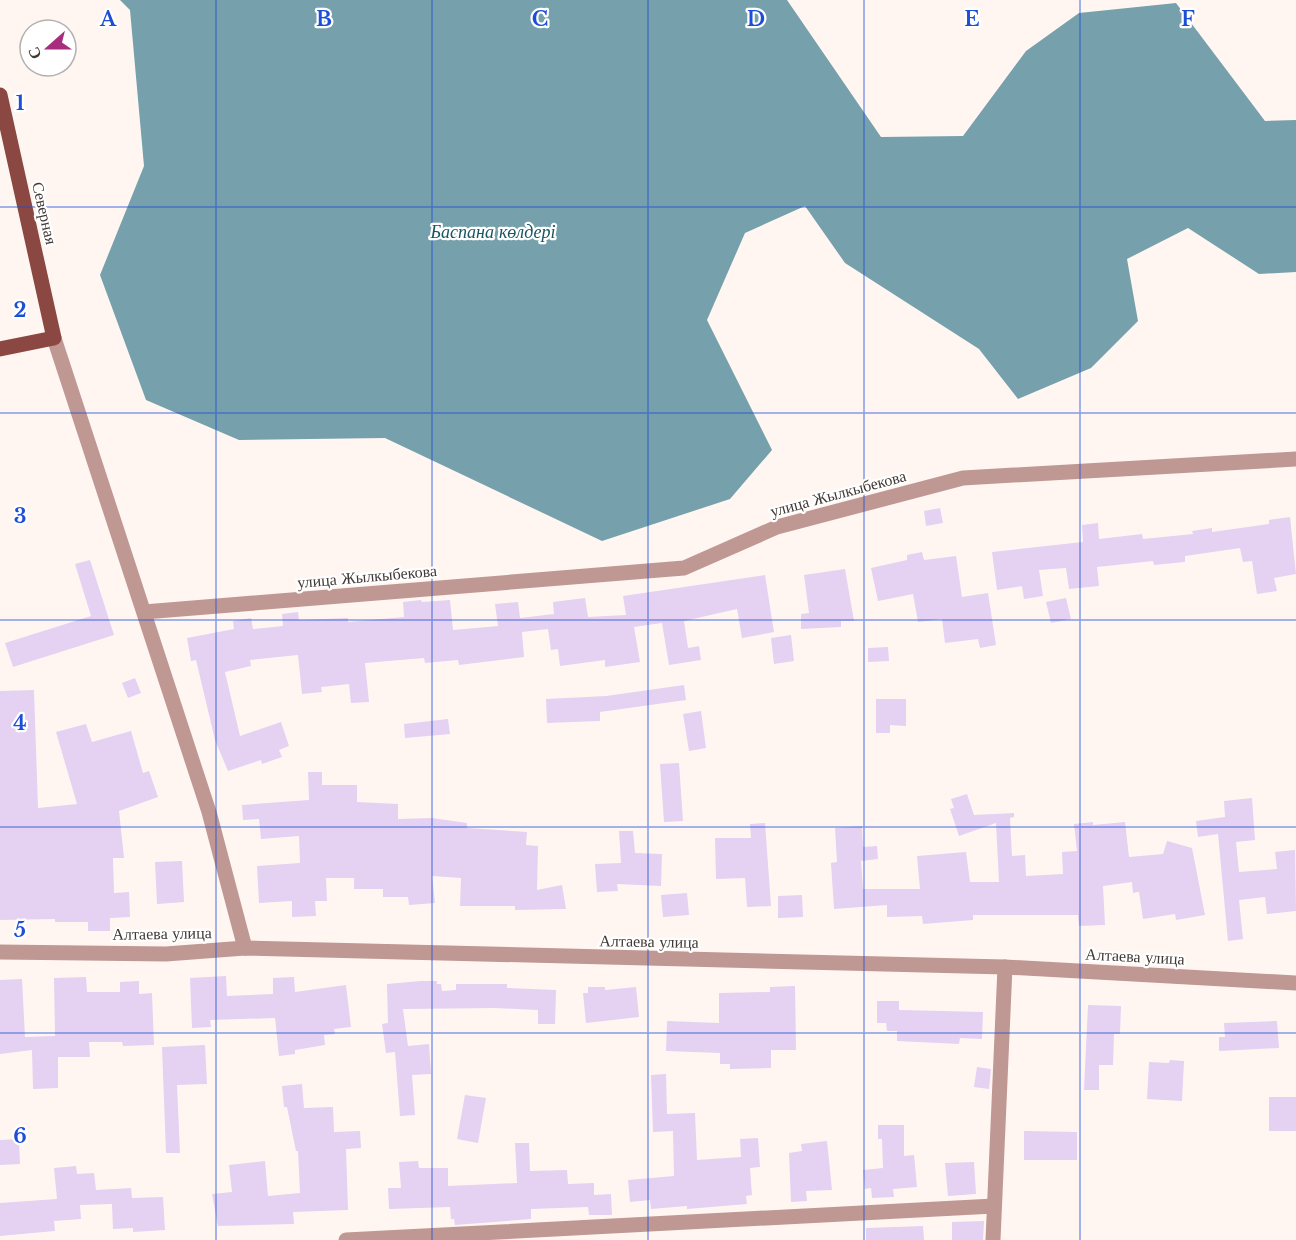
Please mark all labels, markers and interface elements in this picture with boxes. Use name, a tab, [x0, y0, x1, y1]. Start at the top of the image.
text: A	[99, 7, 117, 31]
text: B	[316, 7, 332, 31]
text: C	[532, 7, 548, 31]
text: D	[747, 7, 765, 31]
text: E	[964, 7, 980, 31]
text: F	[1181, 7, 1195, 31]
north arrow	[18, 18, 78, 78]
text: С	[23, 44, 45, 62]
text: 1	[16, 91, 25, 115]
street label: Северная	[28, 180, 62, 247]
water label: Баспана көлдері	[429, 221, 556, 243]
text: 2	[13, 298, 27, 322]
street label: улица Жылкыбекова	[768, 465, 908, 521]
text: 3	[14, 504, 26, 528]
street label: улица Жылкыбекова	[296, 560, 438, 592]
text: 4	[13, 711, 27, 735]
text: 5	[14, 918, 26, 942]
street label: Алтаева улица	[112, 922, 212, 944]
street label: Алтаева улица	[599, 930, 699, 952]
street label: Алтаева улица	[1085, 943, 1185, 969]
text: 6	[13, 1124, 27, 1148]

